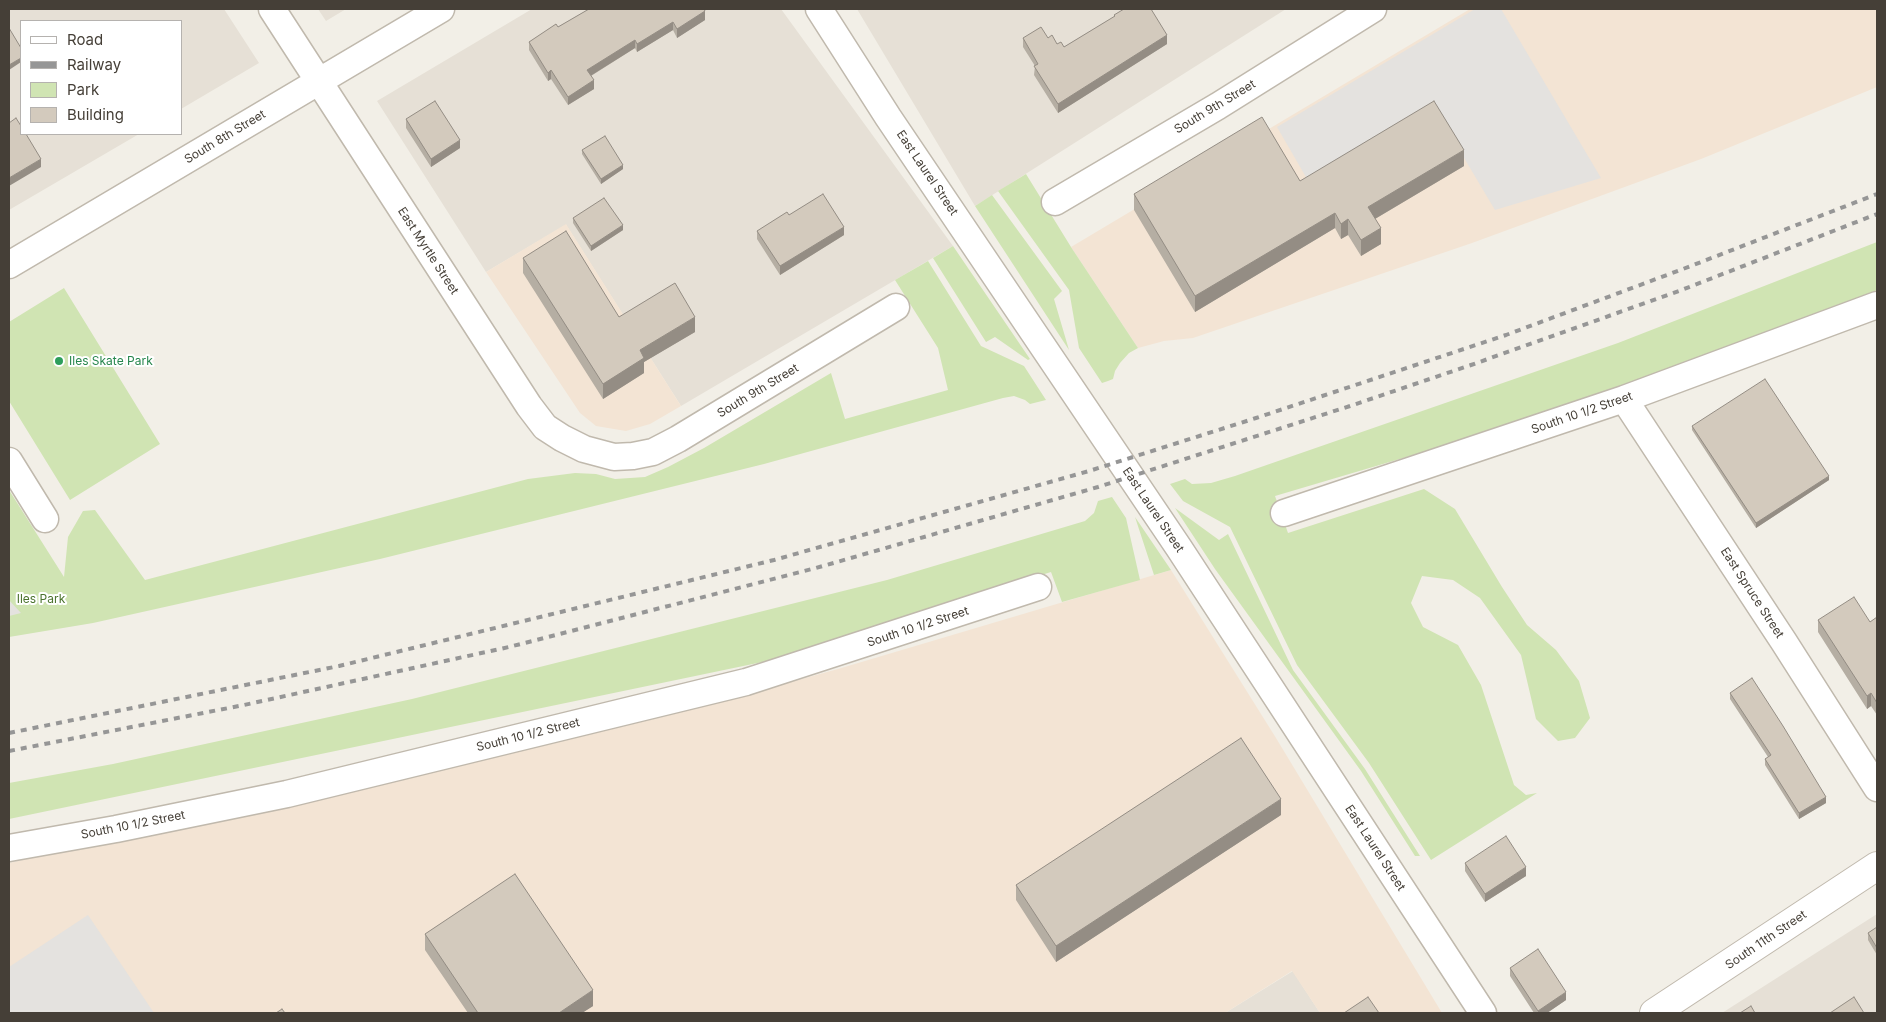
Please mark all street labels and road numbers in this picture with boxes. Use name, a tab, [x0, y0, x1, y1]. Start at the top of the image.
street label: South 9th Street	[1172, 77, 1258, 137]
street label: South 8th Street	[182, 107, 268, 167]
street label: East Laurel Street	[893, 128, 961, 218]
street label: East Myrtle Street	[394, 205, 462, 297]
street label: South 9th Street	[715, 361, 801, 421]
street label: South 10 1/2 Street	[1530, 389, 1634, 437]
street label: East Laurel Street	[1119, 465, 1187, 555]
street label: East Spruce Street	[1717, 545, 1787, 641]
street label: South 10 1/2 Street	[865, 604, 971, 650]
street label: South 10 1/2 Street	[475, 715, 581, 755]
street label: East Laurel Street	[1342, 802, 1408, 894]
street label: South 10 1/2 Street	[80, 808, 186, 842]
street label: South 11th Street	[1723, 908, 1809, 972]

